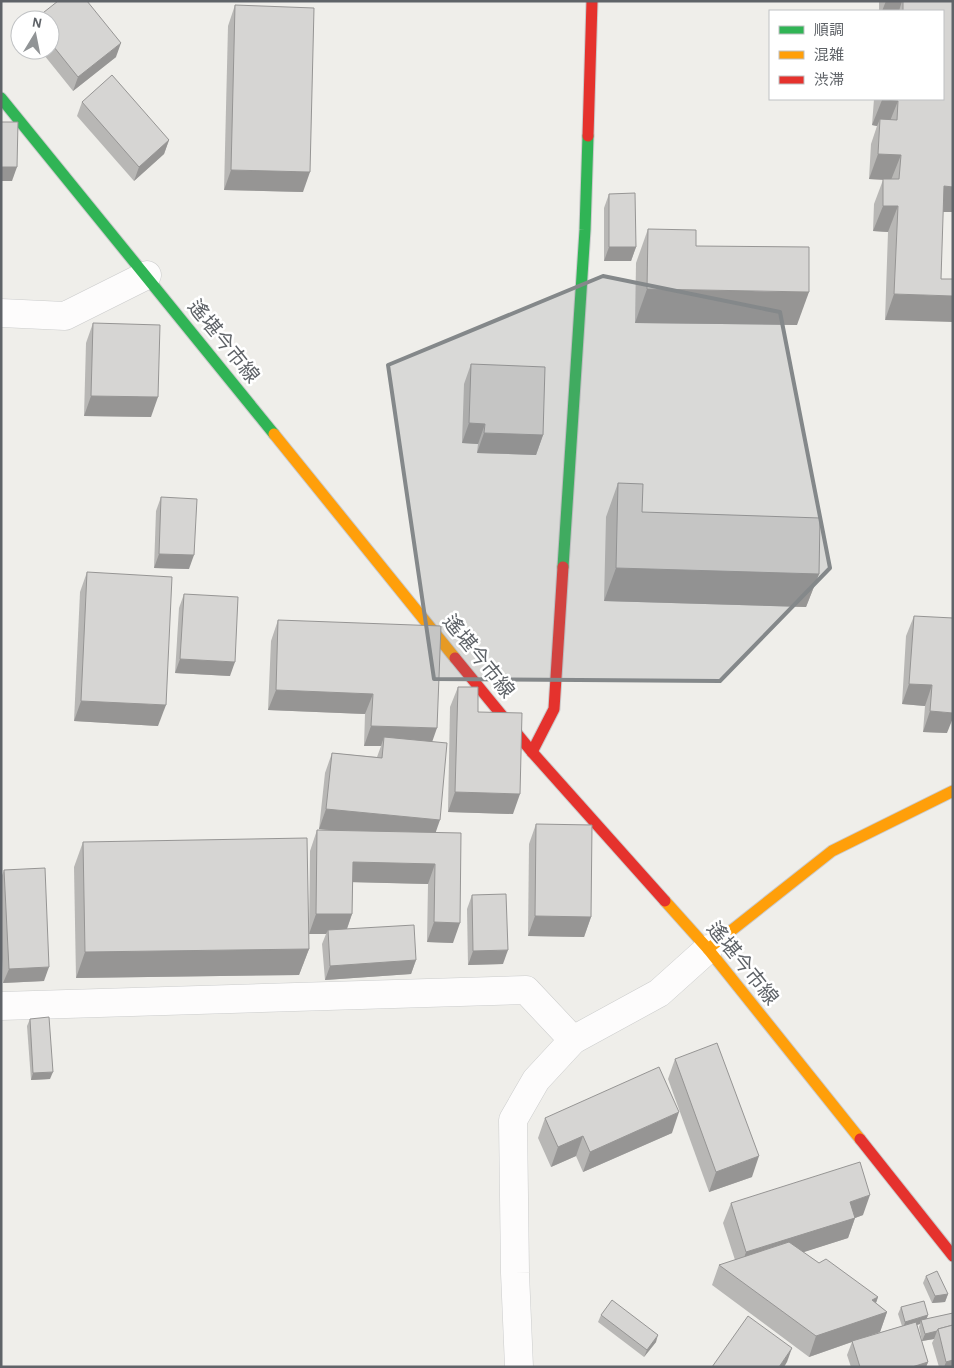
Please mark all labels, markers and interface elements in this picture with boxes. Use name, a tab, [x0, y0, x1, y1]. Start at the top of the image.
north arrow	[10, 10, 60, 60]
legend	[769, 10, 944, 100]
text: N	[31, 15, 43, 31]
text: 順調	[814, 23, 844, 38]
text: 混雑	[814, 47, 844, 63]
text: 渋滞	[814, 72, 844, 88]
street label: 遙堪今市線	[184, 295, 264, 387]
street label: 遙堪今市線	[439, 610, 519, 702]
street label: 遙堪今市線	[703, 917, 783, 1009]

